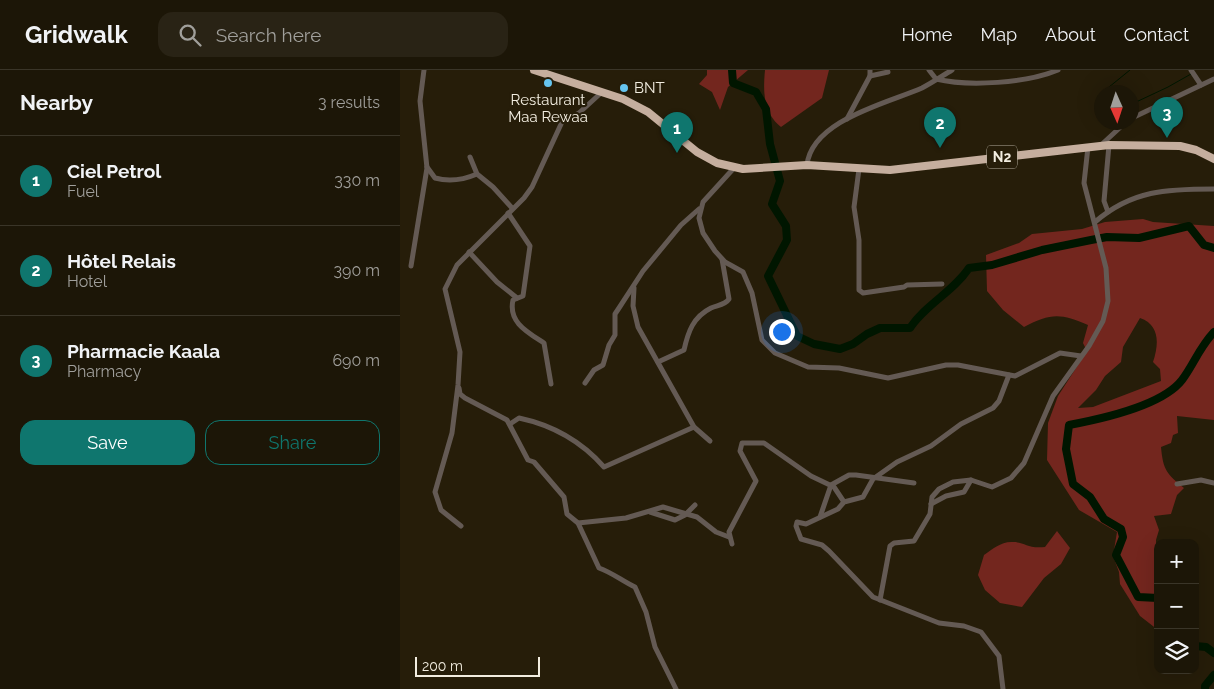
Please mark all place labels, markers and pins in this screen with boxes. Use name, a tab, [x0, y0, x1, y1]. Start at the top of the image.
marker: Restaurant Maa Rewaa	[542, 77, 554, 89]
place label: BNT	[634, 79, 665, 97]
marker: BNT	[618, 82, 630, 94]
place label: Restaurant Maa Rewaa	[508, 91, 588, 126]
pin: 3	[1151, 97, 1183, 138]
pin: 2	[924, 107, 956, 148]
pin: 1	[661, 112, 693, 153]

